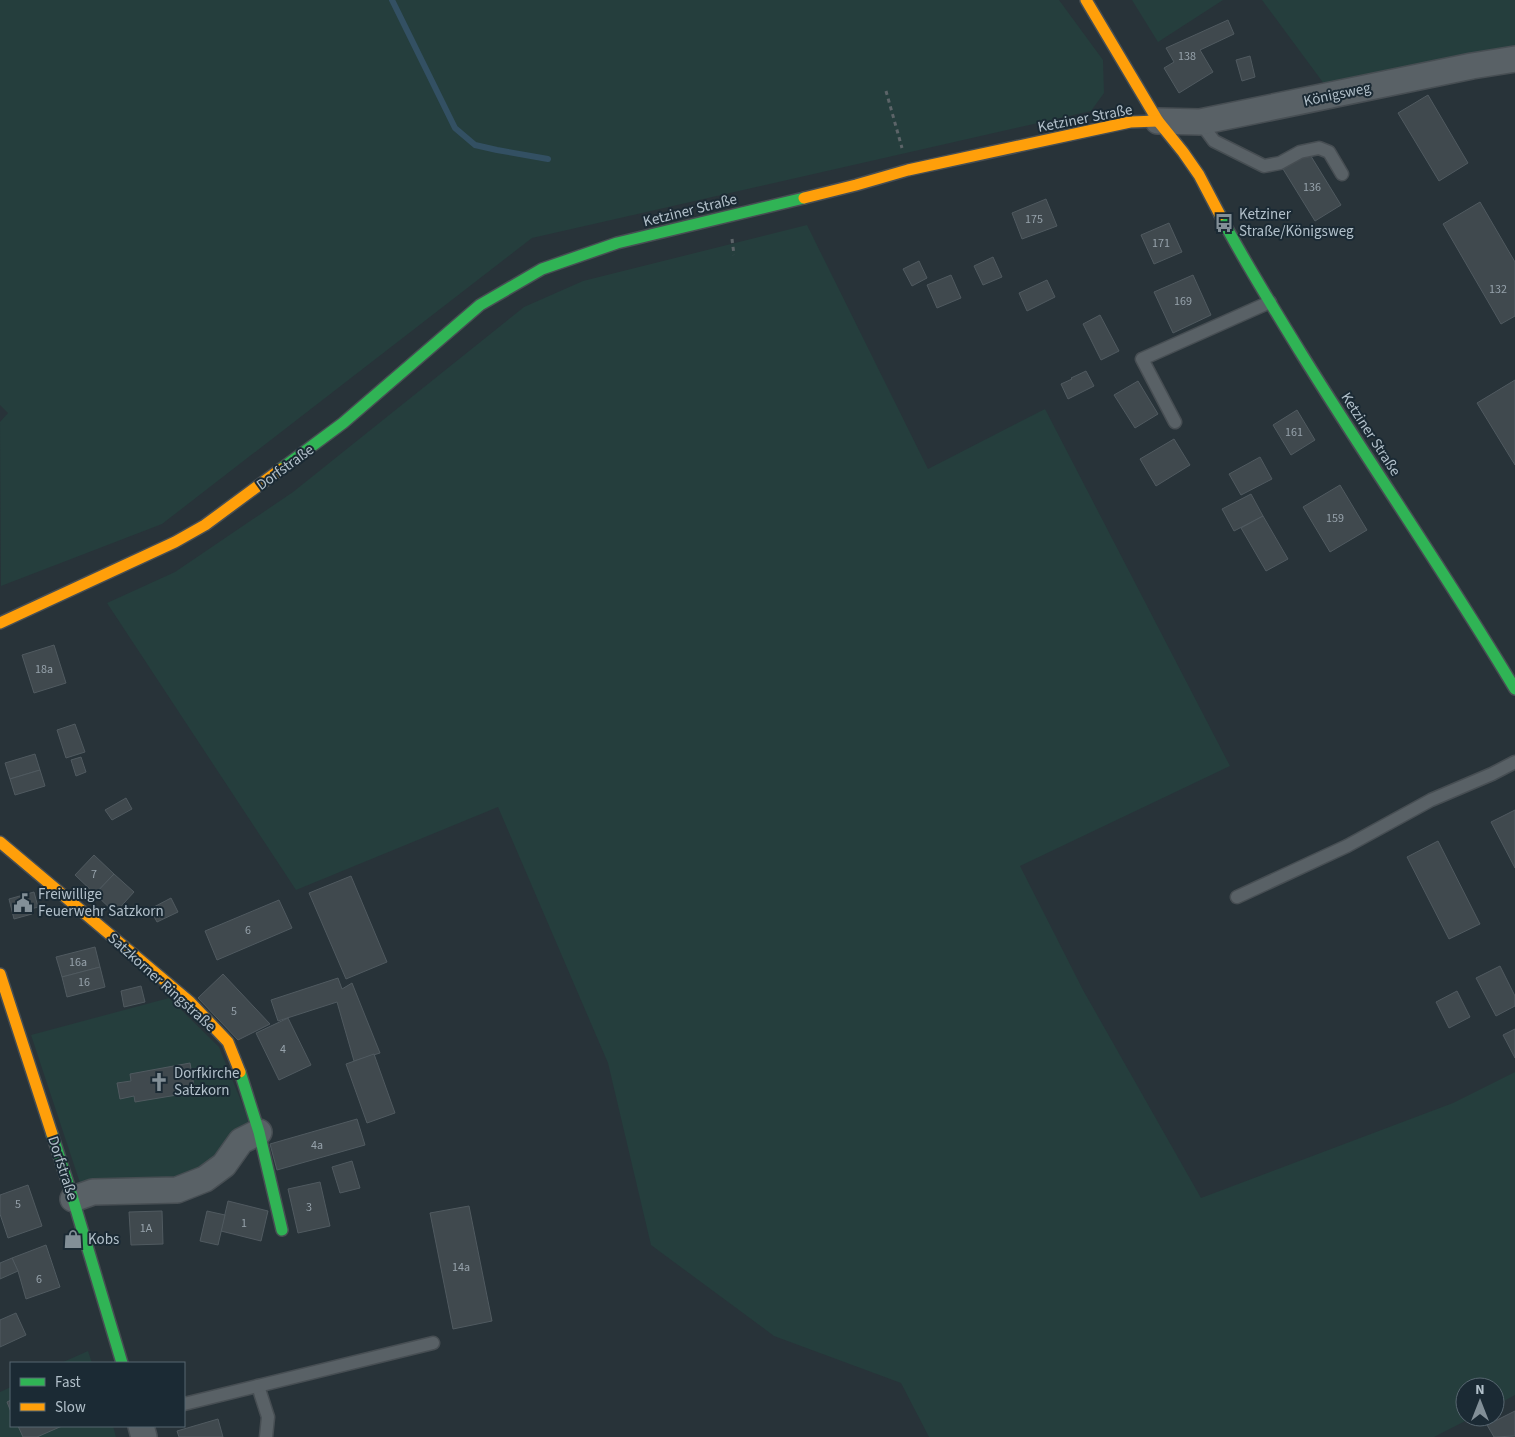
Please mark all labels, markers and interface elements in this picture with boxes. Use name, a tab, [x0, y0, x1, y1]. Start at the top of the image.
house number: 138	[1178, 48, 1196, 65]
street label: Königsweg	[1302, 77, 1373, 112]
street label: Ketziner Straße	[1036, 99, 1134, 138]
house number: 136	[1303, 179, 1321, 196]
street label: Ketziner Straße	[641, 189, 739, 232]
place label: Ketziner Straße/Königsweg	[1239, 204, 1354, 242]
house number: 175	[1025, 211, 1043, 228]
bus stop icon: Ketziner Straße/Königsweg	[1213, 212, 1235, 234]
house number: 171	[1152, 235, 1170, 252]
house number: 132	[1489, 281, 1507, 298]
house number: 169	[1174, 293, 1192, 310]
street label: Ketziner Straße	[1336, 388, 1406, 480]
house number: 161	[1285, 424, 1303, 441]
street label: Dorfstraße	[252, 439, 318, 495]
house number: 159	[1326, 510, 1344, 527]
house number: 18a	[35, 661, 53, 678]
house number: 7	[91, 866, 97, 883]
place label: Freiwillige Feuerwehr Satzkorn	[38, 884, 164, 922]
public building icon: Freiwillige Feuerwehr Satzkorn	[12, 892, 34, 914]
house number: 6	[245, 922, 251, 939]
street label: Satzkorner Ringstraße	[103, 928, 220, 1037]
house number: 16a	[69, 954, 87, 971]
house number: 16	[78, 974, 90, 991]
house number: 5	[231, 1003, 237, 1020]
house number: 4	[280, 1041, 286, 1058]
place label: Dorfkirche Satzkorn	[174, 1063, 240, 1101]
church icon: Dorfkirche Satzkorn	[148, 1071, 170, 1093]
street label: Dorfstraße	[42, 1133, 83, 1203]
house number: 4a	[311, 1137, 323, 1154]
house number: 5	[15, 1196, 21, 1213]
house number: 3	[306, 1199, 312, 1216]
house number: 1	[241, 1215, 247, 1232]
house number: 1A	[140, 1220, 153, 1237]
shop icon: Kobs	[62, 1228, 84, 1250]
place label: Kobs	[88, 1229, 119, 1250]
house number: 14a	[452, 1259, 470, 1276]
house number: 6	[36, 1271, 42, 1288]
legend	[10, 1362, 185, 1427]
text: Fast	[55, 1372, 81, 1393]
north arrow	[1455, 1377, 1505, 1427]
text: N	[1475, 1380, 1485, 1400]
text: Slow	[55, 1397, 86, 1418]

